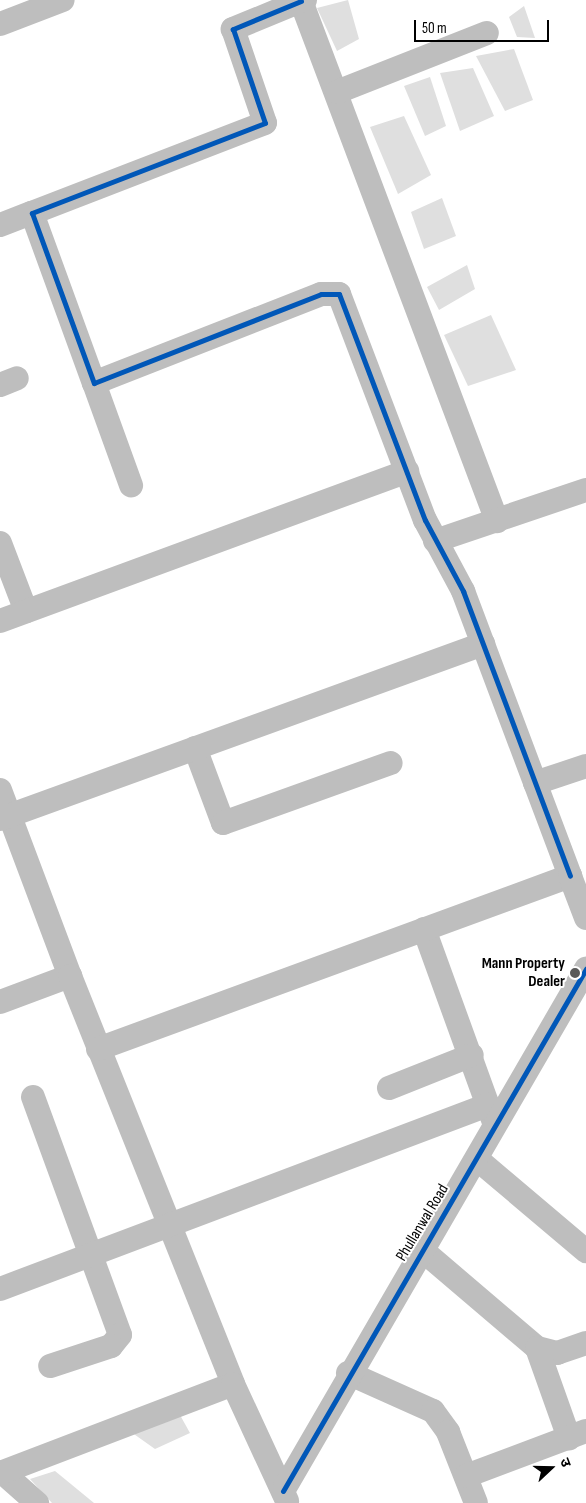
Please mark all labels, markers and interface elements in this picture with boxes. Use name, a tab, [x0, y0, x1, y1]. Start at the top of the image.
scale bar	[416, 10, 551, 42]
text: 50 m	[422, 19, 447, 38]
place label: Mann Property Dealer	[482, 954, 565, 992]
marker: Mann Property Dealer	[569, 967, 581, 979]
street label: Phullanwal Road	[393, 1181, 453, 1265]
north arrow	[526, 1443, 576, 1493]
text: उ	[556, 1456, 575, 1469]

